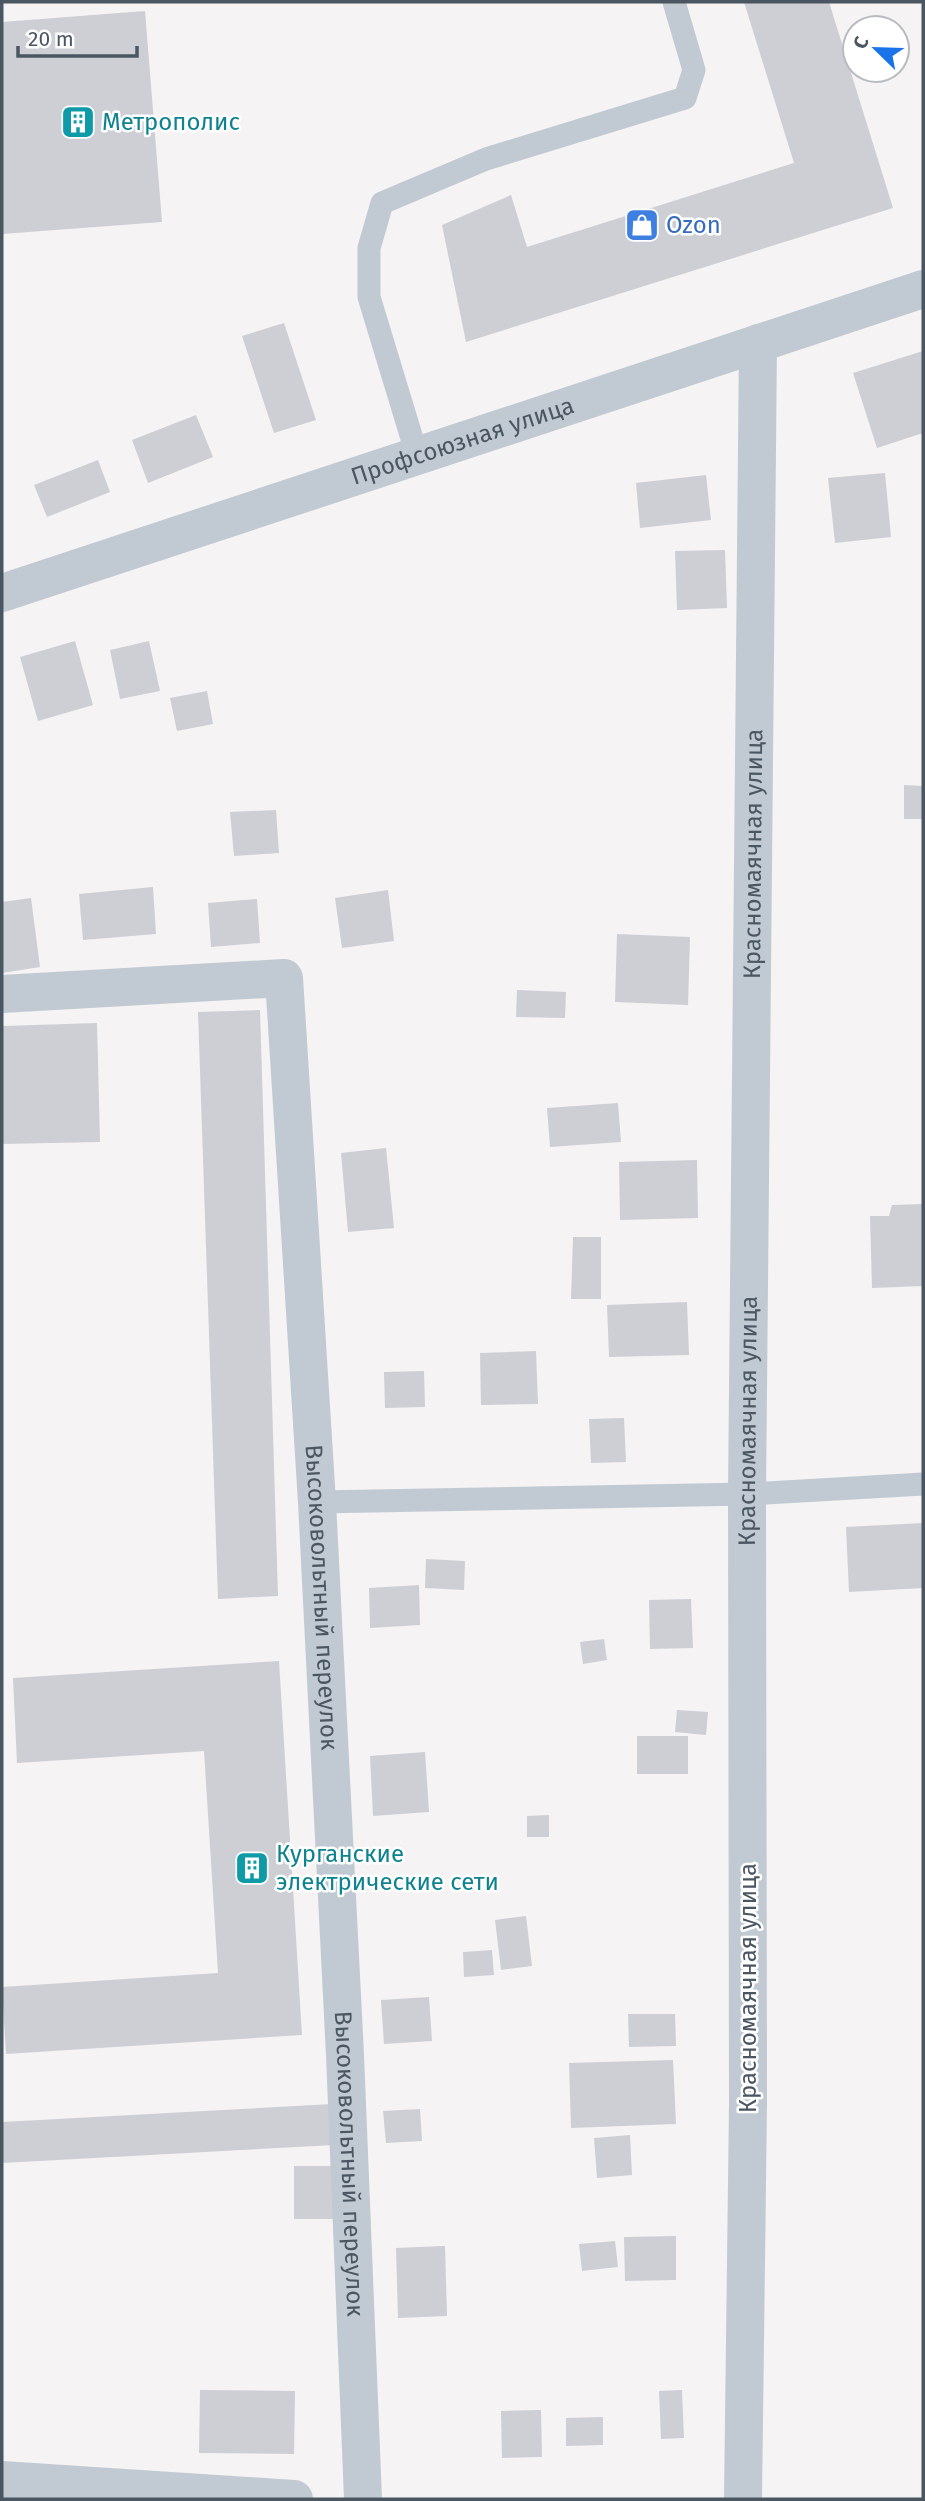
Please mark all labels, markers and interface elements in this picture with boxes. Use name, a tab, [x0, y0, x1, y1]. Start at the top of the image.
scale bar	[18, 14, 136, 58]
north arrow	[841, 14, 911, 84]
text: 20 m	[28, 26, 74, 52]
text: С	[848, 33, 874, 52]
building icon: Метрополис	[59, 103, 97, 141]
place label: Метрополис	[102, 108, 240, 136]
shop icon: Ozon	[623, 206, 661, 244]
place label: Ozon	[666, 211, 721, 239]
street label: Профсоюзная улица	[347, 391, 578, 491]
street label: Красномаячная улица	[738, 729, 768, 979]
street label: Красномаячная улица	[733, 1296, 763, 1546]
street label: Высоковольтный переулок	[299, 1444, 344, 1751]
place label: Курганские электрические сети	[276, 1840, 499, 1896]
building icon: Курганские электрические сети	[233, 1849, 271, 1887]
street label: Красномаячная улица	[734, 1863, 762, 2113]
street label: Высоковольтный переулок	[329, 2010, 370, 2318]

